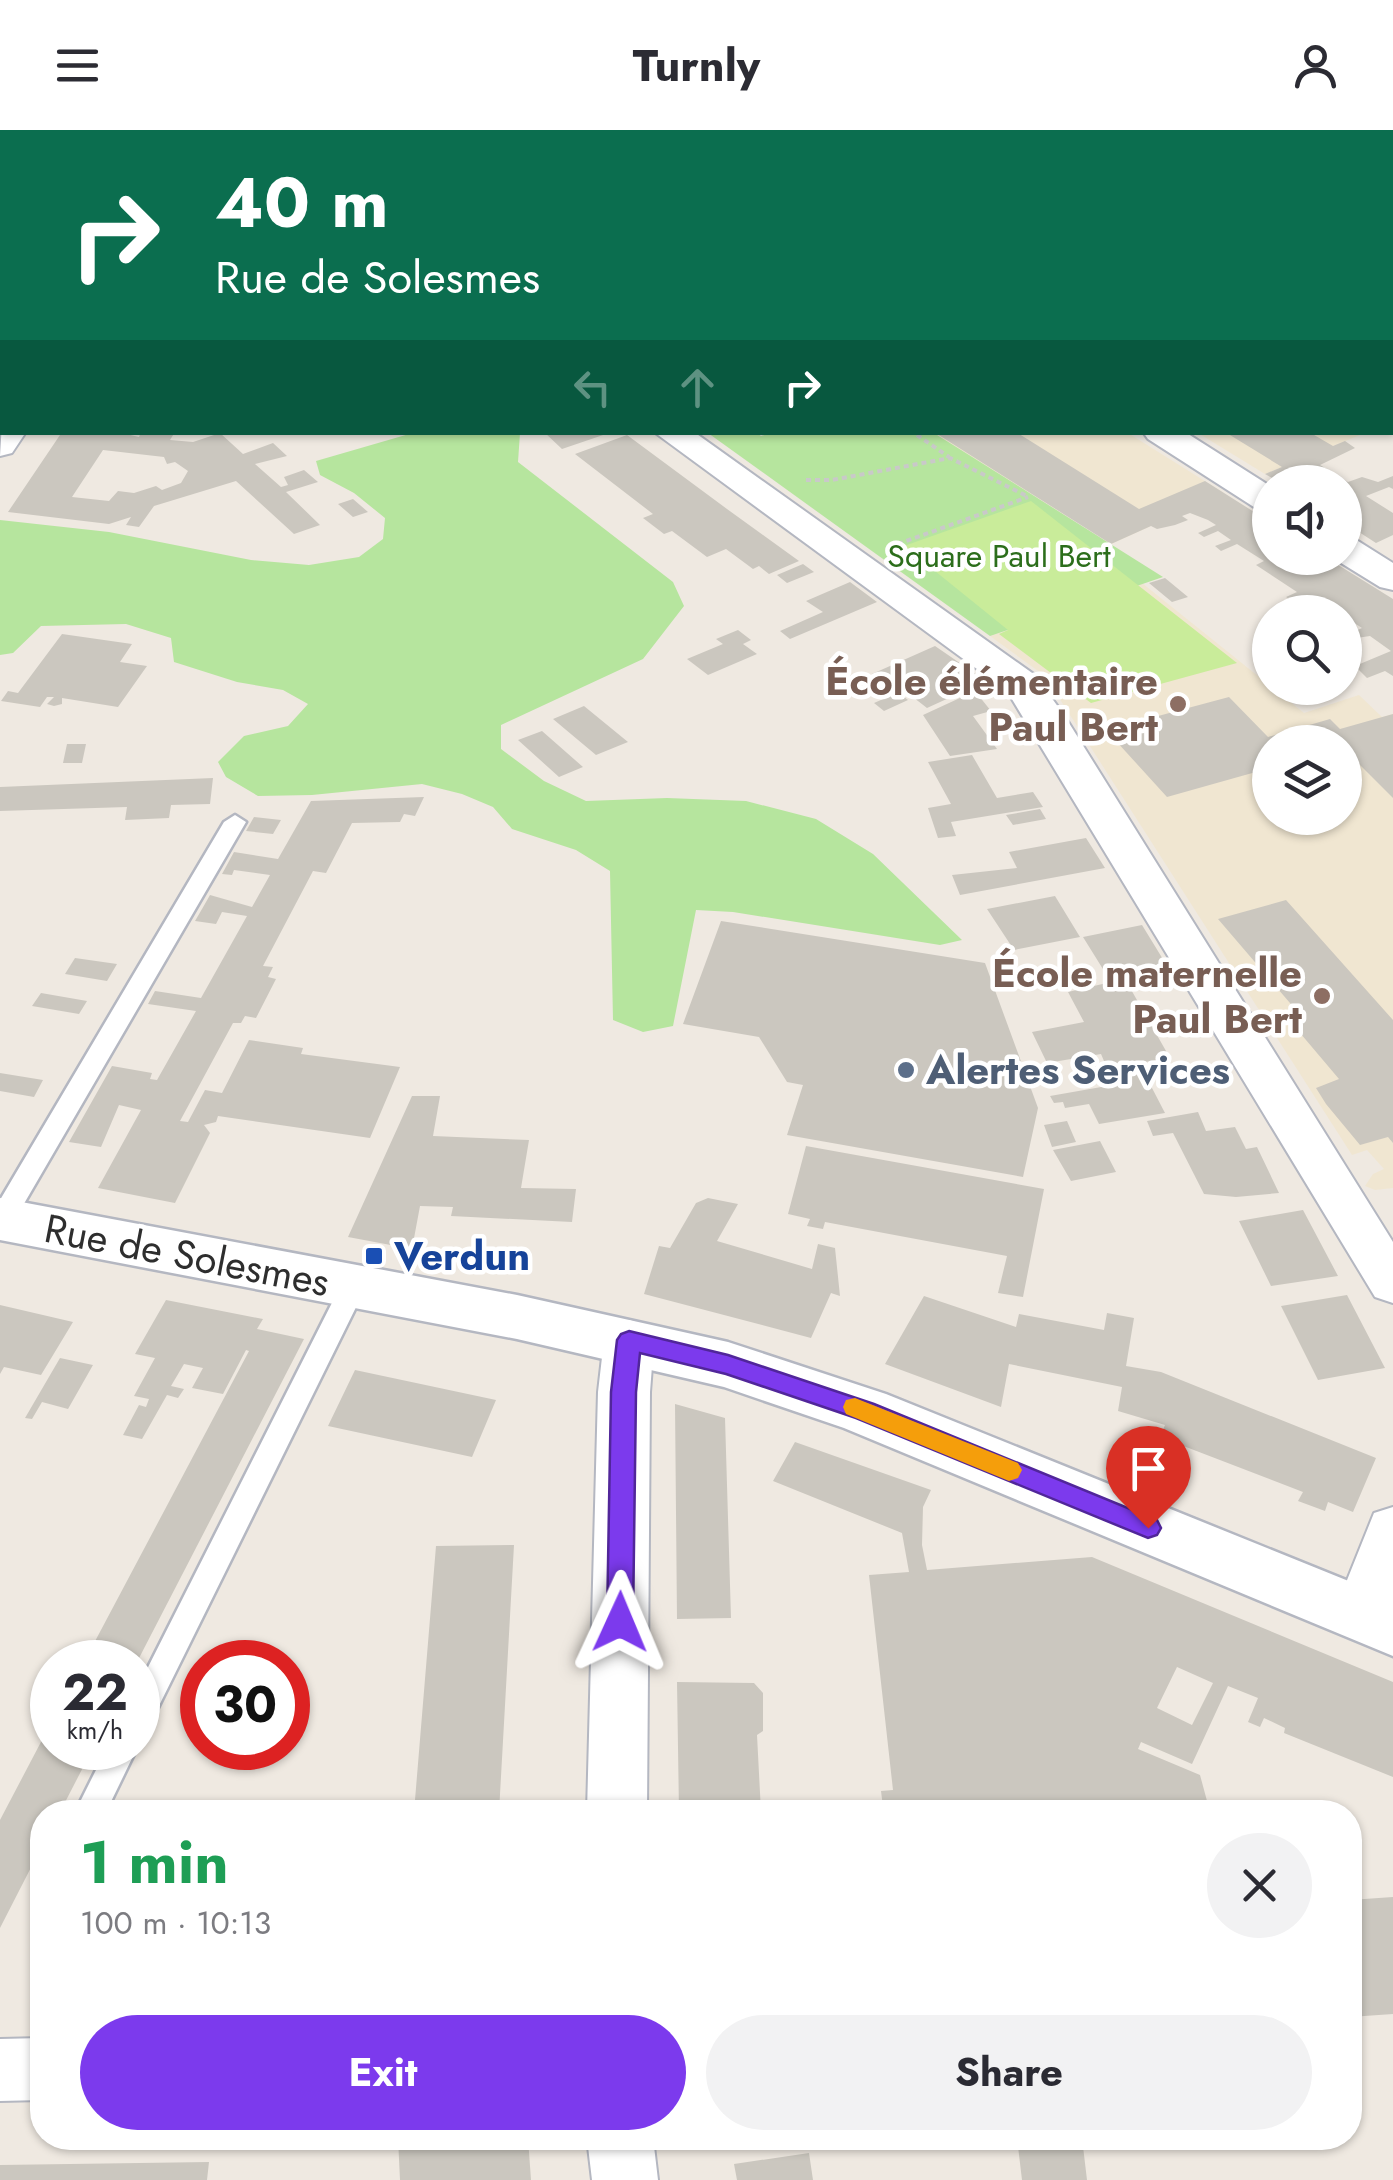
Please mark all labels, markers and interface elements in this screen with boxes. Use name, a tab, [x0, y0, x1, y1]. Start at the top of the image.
text: Turnly	[633, 33, 760, 98]
icon: menu	[50, 38, 105, 93]
icon: person	[1288, 38, 1343, 93]
text: 40 m	[215, 152, 389, 253]
icon: right	[50, 170, 180, 300]
text: Rue de Solesmes	[215, 245, 540, 310]
icon: left	[565, 360, 620, 415]
icon: ahead	[670, 360, 725, 415]
icon: right	[775, 360, 830, 415]
map controls	[1252, 465, 1362, 835]
button: sound	[1252, 465, 1362, 575]
park label: Square Paul Bert	[887, 533, 1111, 579]
button: search	[1252, 595, 1362, 705]
place label: École élémentaire Paul Bert	[825, 652, 1158, 756]
marker: École élémentaire Paul Bert	[1167, 693, 1189, 715]
button: layers	[1252, 725, 1362, 835]
place label: École maternelle Paul Bert	[992, 944, 1302, 1048]
marker: École maternelle Paul Bert	[1311, 985, 1333, 1007]
place label: Alertes Services	[925, 1041, 1230, 1099]
marker: Alertes Services	[895, 1059, 917, 1081]
street label: Rue de Solesmes	[40, 1199, 334, 1311]
place label: Verdun	[393, 1227, 530, 1285]
marker: Verdun	[363, 1245, 385, 1267]
pin	[1106, 1426, 1191, 1529]
icon: arrive	[1121, 1441, 1176, 1496]
position arrow	[568, 1570, 672, 1674]
speed limit sign: 30	[180, 1640, 310, 1770]
text: 22	[62, 1656, 128, 1729]
text: km/h	[67, 1712, 123, 1748]
text: 1 min	[80, 1819, 229, 1906]
button: close	[1207, 1833, 1312, 1938]
text: 100 m · 10:13	[80, 1900, 271, 1946]
button: Exit	[80, 2015, 686, 2130]
button: Share	[706, 2015, 1312, 2130]

